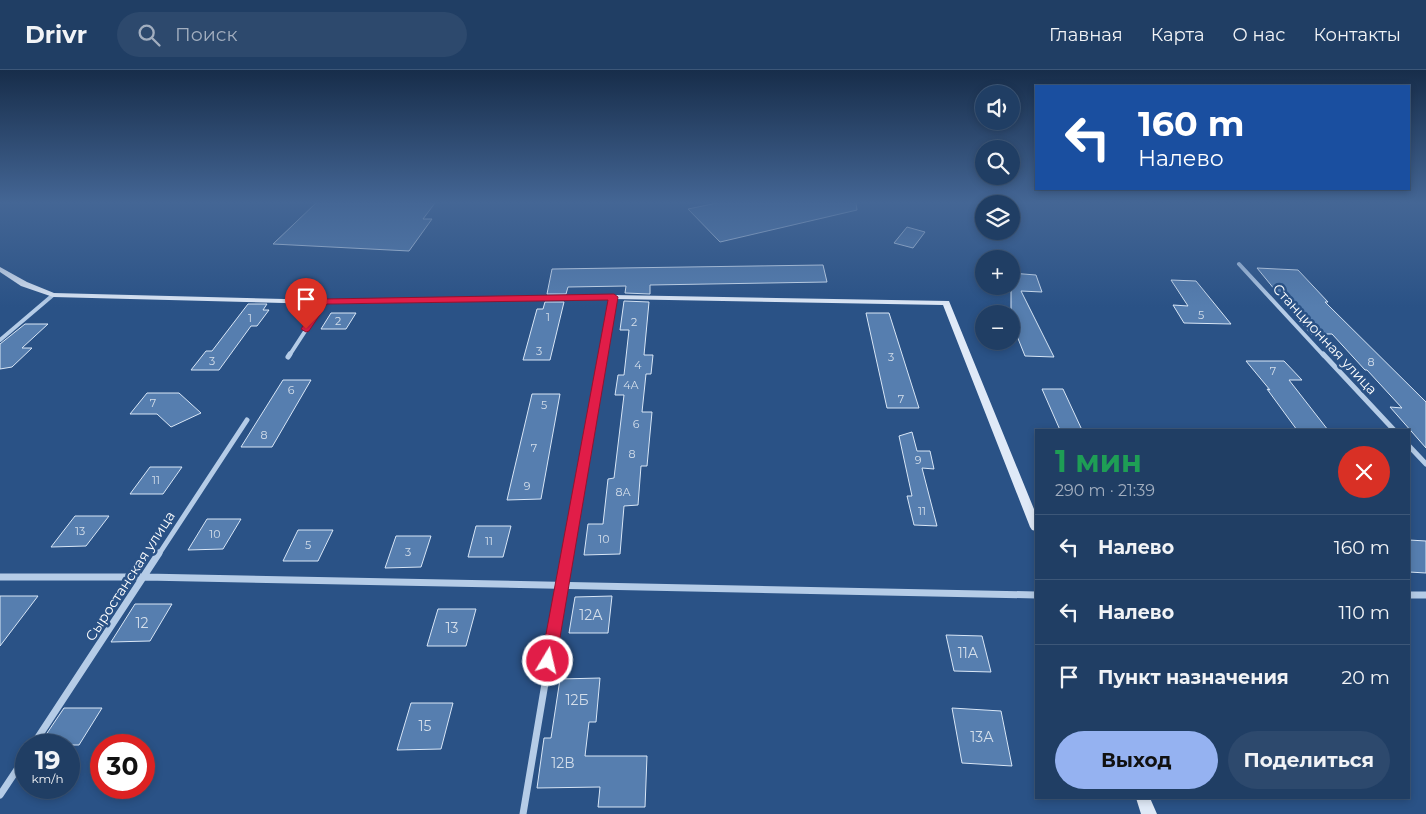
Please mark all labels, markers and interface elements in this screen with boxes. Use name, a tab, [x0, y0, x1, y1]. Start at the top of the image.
search box	[117, 12, 467, 57]
text: Drivr	[25, 20, 87, 49]
icon: search	[135, 21, 163, 49]
text: Поиск	[175, 23, 238, 46]
text: Главная	[1049, 24, 1123, 46]
text: Карта	[1151, 24, 1205, 46]
text: О нас	[1233, 24, 1285, 46]
text: Контакты	[1313, 24, 1401, 46]
map controls	[975, 85, 1020, 350]
button: sound	[975, 85, 1020, 130]
text: 160 m	[1138, 102, 1244, 145]
icon: left	[1055, 105, 1120, 170]
button: search	[975, 140, 1020, 185]
text: Налево	[1138, 145, 1224, 172]
button: layers	[975, 195, 1020, 240]
button: +	[975, 250, 1020, 295]
pin	[285, 278, 327, 329]
street label: Станционная улица	[1269, 280, 1381, 398]
icon: arrive	[292, 285, 320, 313]
button: −	[975, 305, 1020, 350]
house number: 5	[1198, 308, 1204, 322]
house number: 1	[546, 310, 550, 324]
house number: 1	[248, 311, 252, 325]
house number: 2	[335, 314, 341, 328]
house number: 2	[631, 315, 637, 329]
house number: 3	[536, 344, 542, 358]
house number: 3	[888, 350, 894, 364]
house number: 3	[209, 354, 215, 368]
house number: 8	[1367, 355, 1375, 369]
house number: 4	[634, 358, 642, 372]
house number: 7	[1270, 364, 1276, 378]
house number: 4А	[623, 378, 640, 392]
house number: 6	[288, 383, 295, 397]
house number: 7	[898, 392, 904, 406]
house number: 7	[150, 396, 156, 410]
house number: 5	[541, 398, 547, 412]
house number: 6	[633, 417, 640, 431]
house number: 8	[260, 428, 268, 442]
house number: 7	[531, 441, 537, 455]
text: 1 мин	[1055, 443, 1142, 480]
button: close	[1338, 446, 1390, 498]
house number: 8	[628, 447, 636, 461]
house number: 9	[915, 453, 922, 467]
house number: 11	[152, 473, 160, 487]
house number: 9	[524, 479, 531, 493]
text: 290 m · 21:39	[1055, 481, 1155, 500]
house number: 8А	[615, 485, 631, 499]
house number: 11	[918, 504, 926, 518]
street label: Сыростанская улица	[81, 508, 179, 644]
house number: 13	[75, 524, 85, 538]
house number: 10	[209, 527, 221, 541]
house number: 10	[598, 532, 610, 546]
icon: left	[1055, 533, 1083, 561]
house number: 11	[485, 534, 493, 548]
text: Налево	[1098, 536, 1174, 559]
text: 160 m	[1334, 536, 1390, 559]
house number: 5	[305, 538, 311, 552]
house number: 3	[405, 545, 411, 559]
icon: left	[1055, 598, 1083, 626]
text: Налево	[1098, 601, 1174, 624]
text: 110 m	[1339, 601, 1390, 624]
house number: 12А	[579, 606, 603, 624]
house number: 12	[135, 614, 149, 632]
house number: 13	[446, 619, 459, 637]
position arrow	[521, 634, 573, 686]
house number: 11А	[958, 644, 979, 662]
icon: arrive	[1055, 663, 1083, 691]
text: Пункт назначения	[1098, 666, 1289, 689]
text: 20 m	[1342, 666, 1390, 689]
house number: 12Б	[565, 691, 589, 709]
house number: 15	[419, 717, 432, 735]
house number: 13А	[970, 728, 994, 746]
button: Выход	[1055, 731, 1218, 789]
button: Поделиться	[1228, 731, 1390, 789]
speed limit sign: 30	[90, 734, 155, 799]
text: 19	[35, 745, 60, 775]
house number: 12В	[551, 754, 575, 772]
text: km/h	[31, 771, 64, 786]

